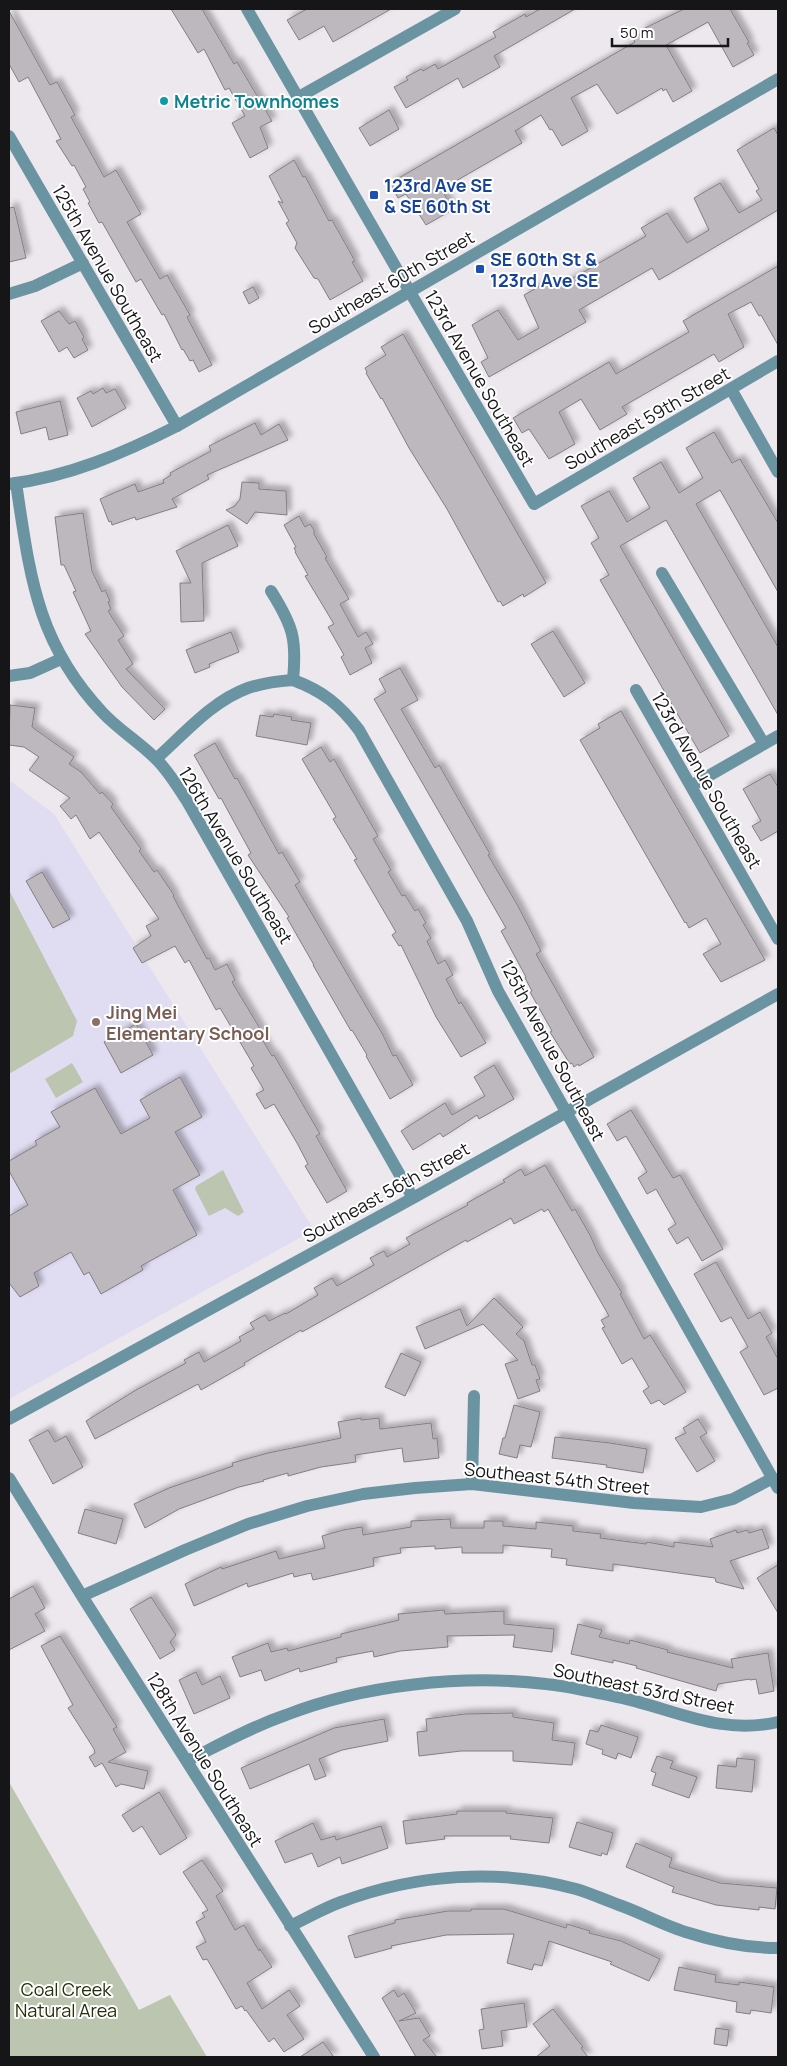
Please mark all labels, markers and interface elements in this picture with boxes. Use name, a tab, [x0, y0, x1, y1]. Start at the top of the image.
scale bar	[612, 15, 728, 47]
text: 50 m	[620, 22, 654, 43]
place label: Metric Townhomes	[174, 89, 339, 113]
marker: Metric Townhomes	[158, 95, 170, 107]
place label: 123rd Ave SE & SE 60th St	[384, 173, 493, 218]
street label: 125th Avenue Southeast	[47, 180, 169, 366]
marker: 123rd Ave SE & SE 60th St	[368, 189, 380, 201]
street label: Southeast 60th Street	[304, 225, 478, 339]
place label: SE 60th St & 123rd Ave SE	[490, 247, 599, 292]
marker: SE 60th St & 123rd Ave SE	[474, 263, 486, 275]
street label: 123rd Avenue Southeast	[420, 285, 540, 471]
street label: Southeast 59th Street	[560, 361, 734, 475]
street label: 123rd Avenue Southeast	[647, 687, 767, 873]
street label: 126th Avenue Southeast	[174, 762, 298, 948]
street label: 125th Avenue Southeast	[495, 955, 611, 1145]
place label: Jing Mei Elementary School	[106, 1000, 269, 1045]
marker: Jing Mei Elementary School	[90, 1016, 102, 1028]
street label: Southeast 56th Street	[298, 1136, 474, 1248]
street label: Southeast 54th Street	[463, 1456, 651, 1500]
street label: Southeast 53rd Street	[551, 1657, 737, 1719]
street label: 128th Avenue Southeast	[141, 1667, 269, 1851]
park label: Coal Creek Natural Area	[15, 1977, 117, 2022]

